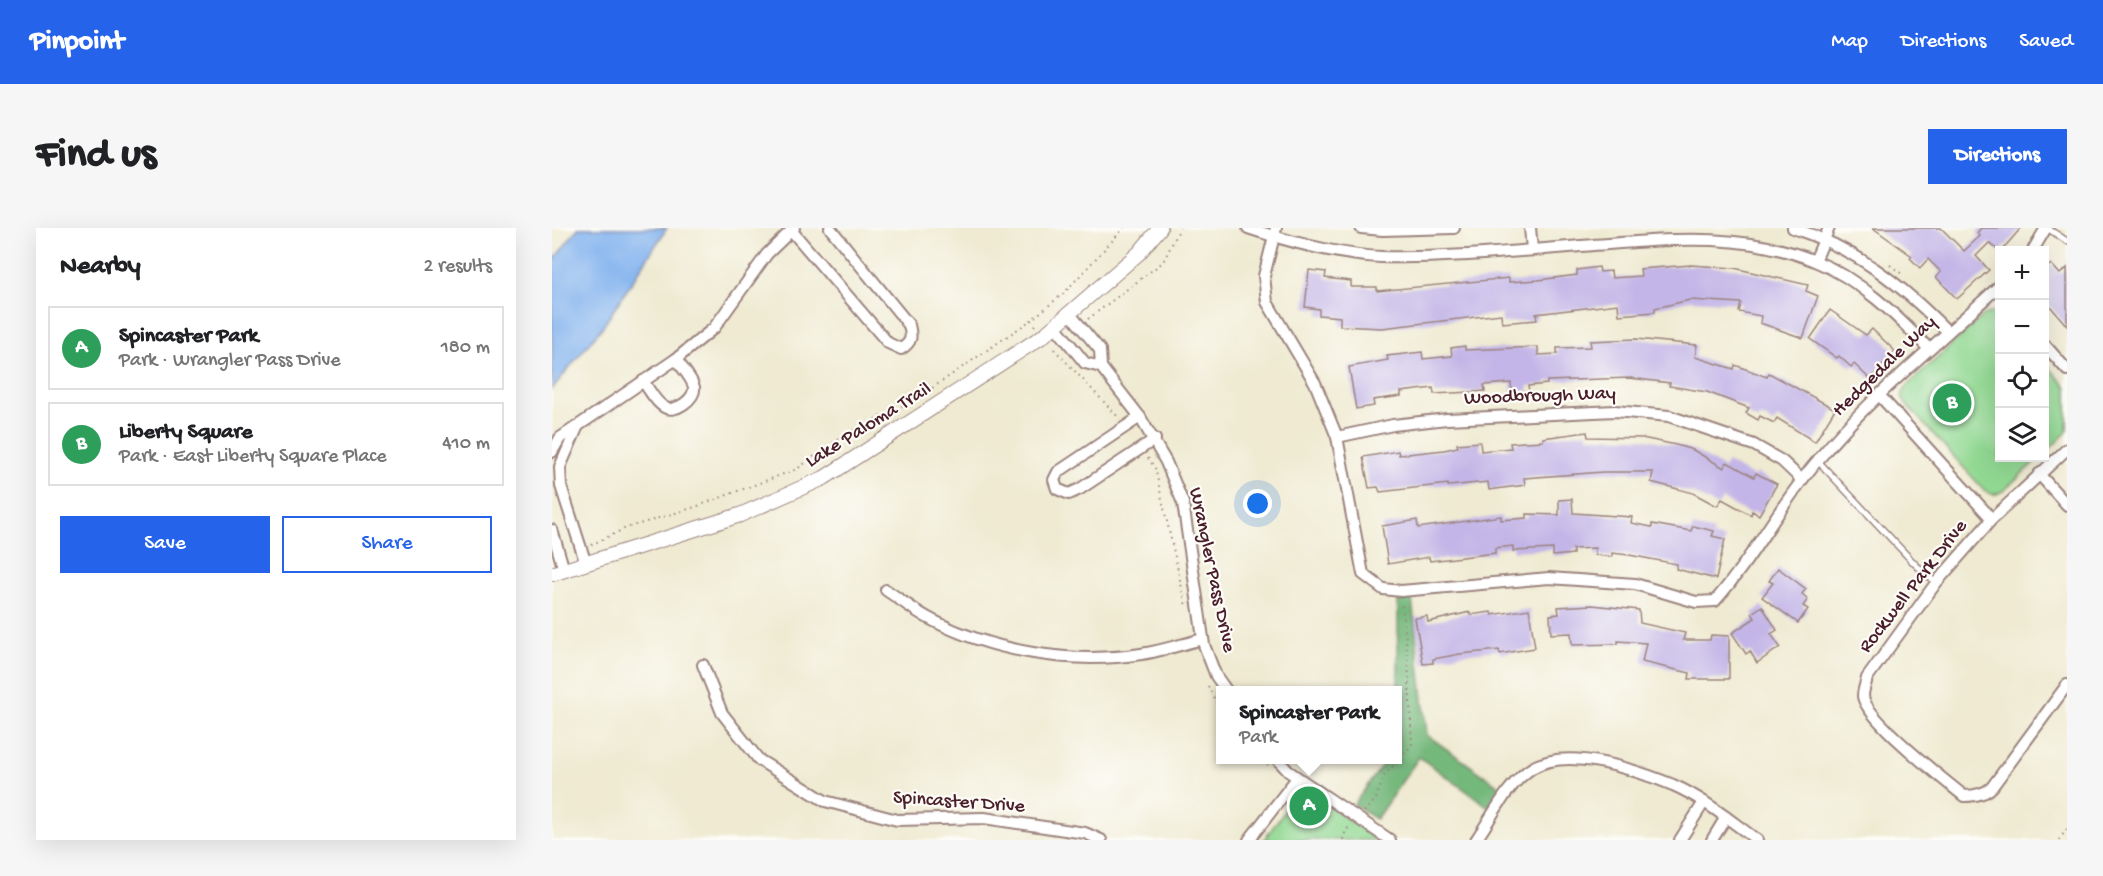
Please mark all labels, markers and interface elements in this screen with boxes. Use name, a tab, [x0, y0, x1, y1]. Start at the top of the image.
text: Pinpoint	[30, 26, 124, 59]
text: Map	[1831, 30, 1868, 55]
text: Directions	[1901, 30, 1986, 55]
text: Saved	[2019, 30, 2073, 55]
button: Directions	[1928, 129, 2067, 184]
text: Find us	[36, 132, 156, 181]
map controls	[1995, 246, 2049, 462]
button: +	[1995, 246, 2049, 300]
text: Nearby	[60, 252, 141, 283]
text: 2 results	[423, 256, 492, 279]
button: −	[1995, 300, 2049, 354]
street label: Hedgedale Way	[1828, 312, 1942, 422]
text: Spincaster Park	[119, 324, 258, 350]
text: A	[76, 337, 87, 360]
text: 180 m	[441, 337, 490, 360]
text: Park · Wrangler Pass Drive	[119, 350, 341, 373]
button: locate	[1995, 354, 2049, 408]
street label: Lake Paloma Trail	[802, 378, 936, 474]
pin: B	[1932, 380, 1972, 426]
street label: Woodbrough Way	[1464, 383, 1616, 411]
button: layers	[1995, 408, 2049, 462]
text: Liberty Square	[119, 420, 253, 446]
text: B	[76, 433, 87, 456]
text: 410 m	[442, 433, 490, 456]
text: Park · East Liberty Square Place	[119, 446, 387, 469]
street label: Wrangler Pass Drive	[1182, 486, 1240, 655]
your location	[1243, 489, 1272, 518]
street label: Rockwell Park Drive	[1855, 515, 1973, 658]
button: Save	[60, 516, 270, 573]
button: Share	[282, 516, 492, 573]
popup	[1216, 686, 1402, 764]
text: Spincaster Park	[1239, 701, 1379, 727]
text: Park	[1239, 727, 1277, 750]
pin: A	[1290, 784, 1329, 828]
street label: Spincaster Drive	[892, 787, 1026, 819]

